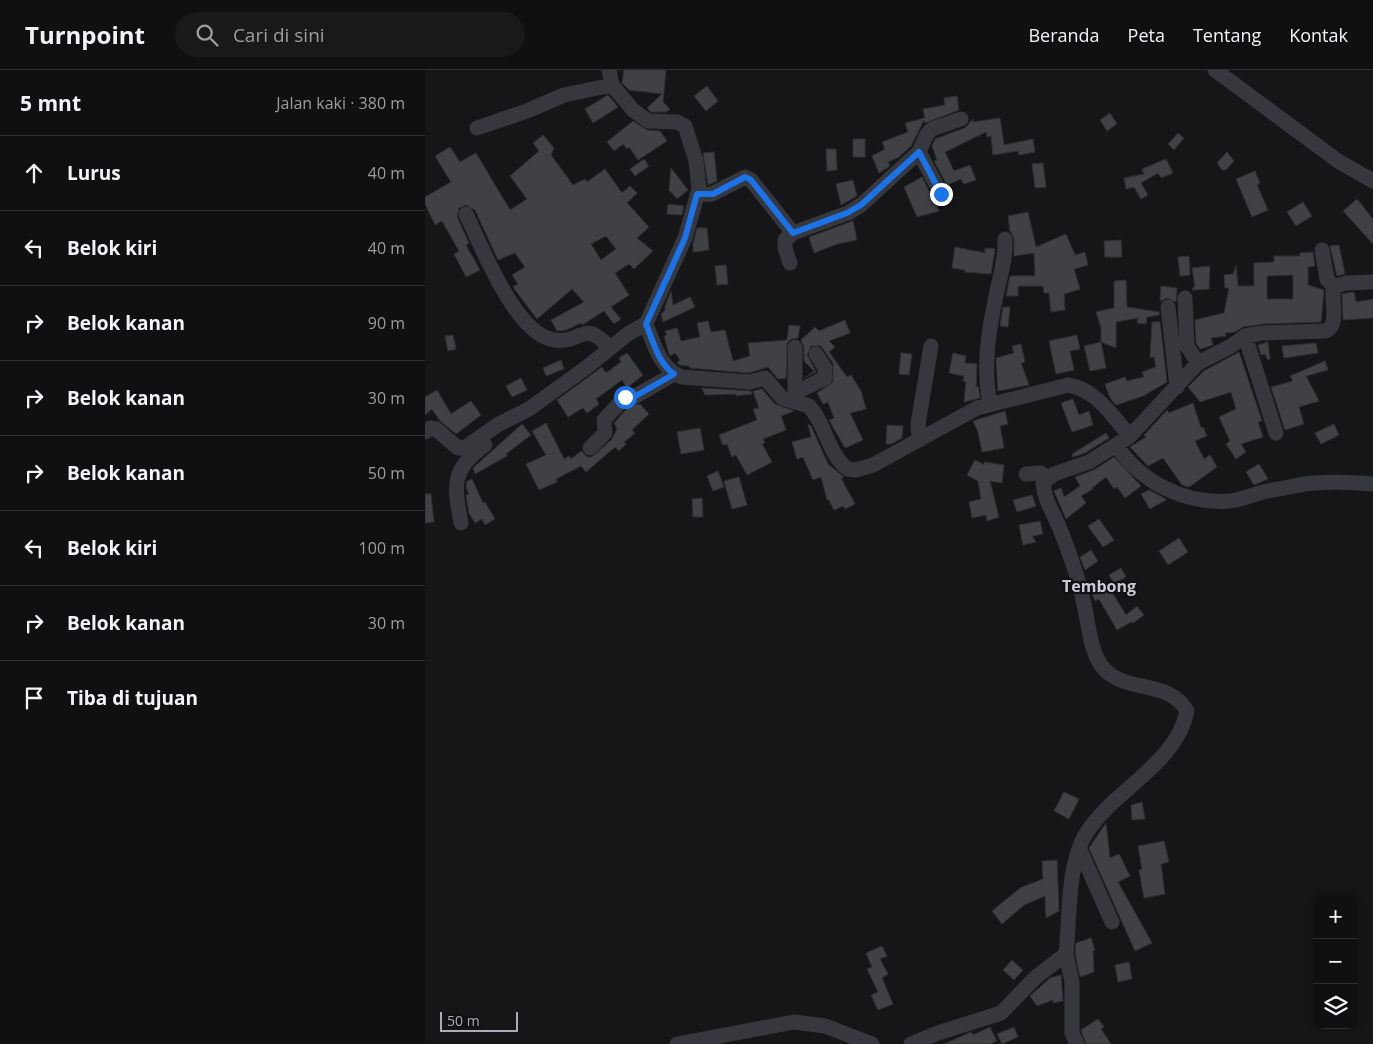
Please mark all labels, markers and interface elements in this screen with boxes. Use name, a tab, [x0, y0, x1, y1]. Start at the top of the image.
search box	[175, 12, 525, 57]
text: Turnpoint	[25, 18, 145, 51]
icon: search	[193, 21, 221, 49]
text: Cari di sini	[233, 22, 325, 48]
text: Beranda	[1028, 23, 1100, 47]
text: Peta	[1128, 23, 1165, 47]
text: Tentang	[1193, 23, 1261, 47]
text: Kontak	[1289, 23, 1348, 47]
text: 5 mnt	[20, 89, 81, 117]
text: Jalan kaki · 380 m	[276, 92, 405, 114]
icon: ahead	[20, 159, 48, 187]
text: Lurus	[67, 160, 121, 186]
text: 40 m	[368, 162, 405, 184]
route end	[930, 183, 953, 206]
icon: left	[20, 234, 48, 262]
text: Belok kiri	[67, 235, 157, 261]
text: 40 m	[368, 237, 405, 259]
icon: right	[20, 309, 48, 337]
text: Belok kanan	[67, 310, 185, 336]
text: 90 m	[368, 312, 405, 334]
icon: right	[20, 384, 48, 412]
text: Belok kanan	[67, 385, 185, 411]
route start	[614, 386, 637, 409]
text: 30 m	[368, 387, 405, 409]
icon: right	[20, 459, 48, 487]
text: Belok kanan	[67, 460, 185, 486]
text: 50 m	[368, 462, 405, 484]
icon: left	[20, 534, 48, 562]
text: Belok kiri	[67, 535, 157, 561]
text: 100 m	[359, 537, 405, 559]
district label: Tembong	[1062, 575, 1136, 597]
icon: right	[20, 609, 48, 637]
text: Belok kanan	[67, 610, 185, 636]
text: 30 m	[368, 612, 405, 634]
icon: arrive	[20, 684, 48, 712]
text: Tiba di tujuan	[67, 685, 198, 711]
map controls	[1313, 894, 1358, 1029]
button: +	[1313, 894, 1358, 939]
button: −	[1313, 939, 1358, 984]
button: layers	[1313, 984, 1358, 1029]
scale bar	[440, 1009, 517, 1032]
text: 50 m	[447, 1011, 480, 1030]

